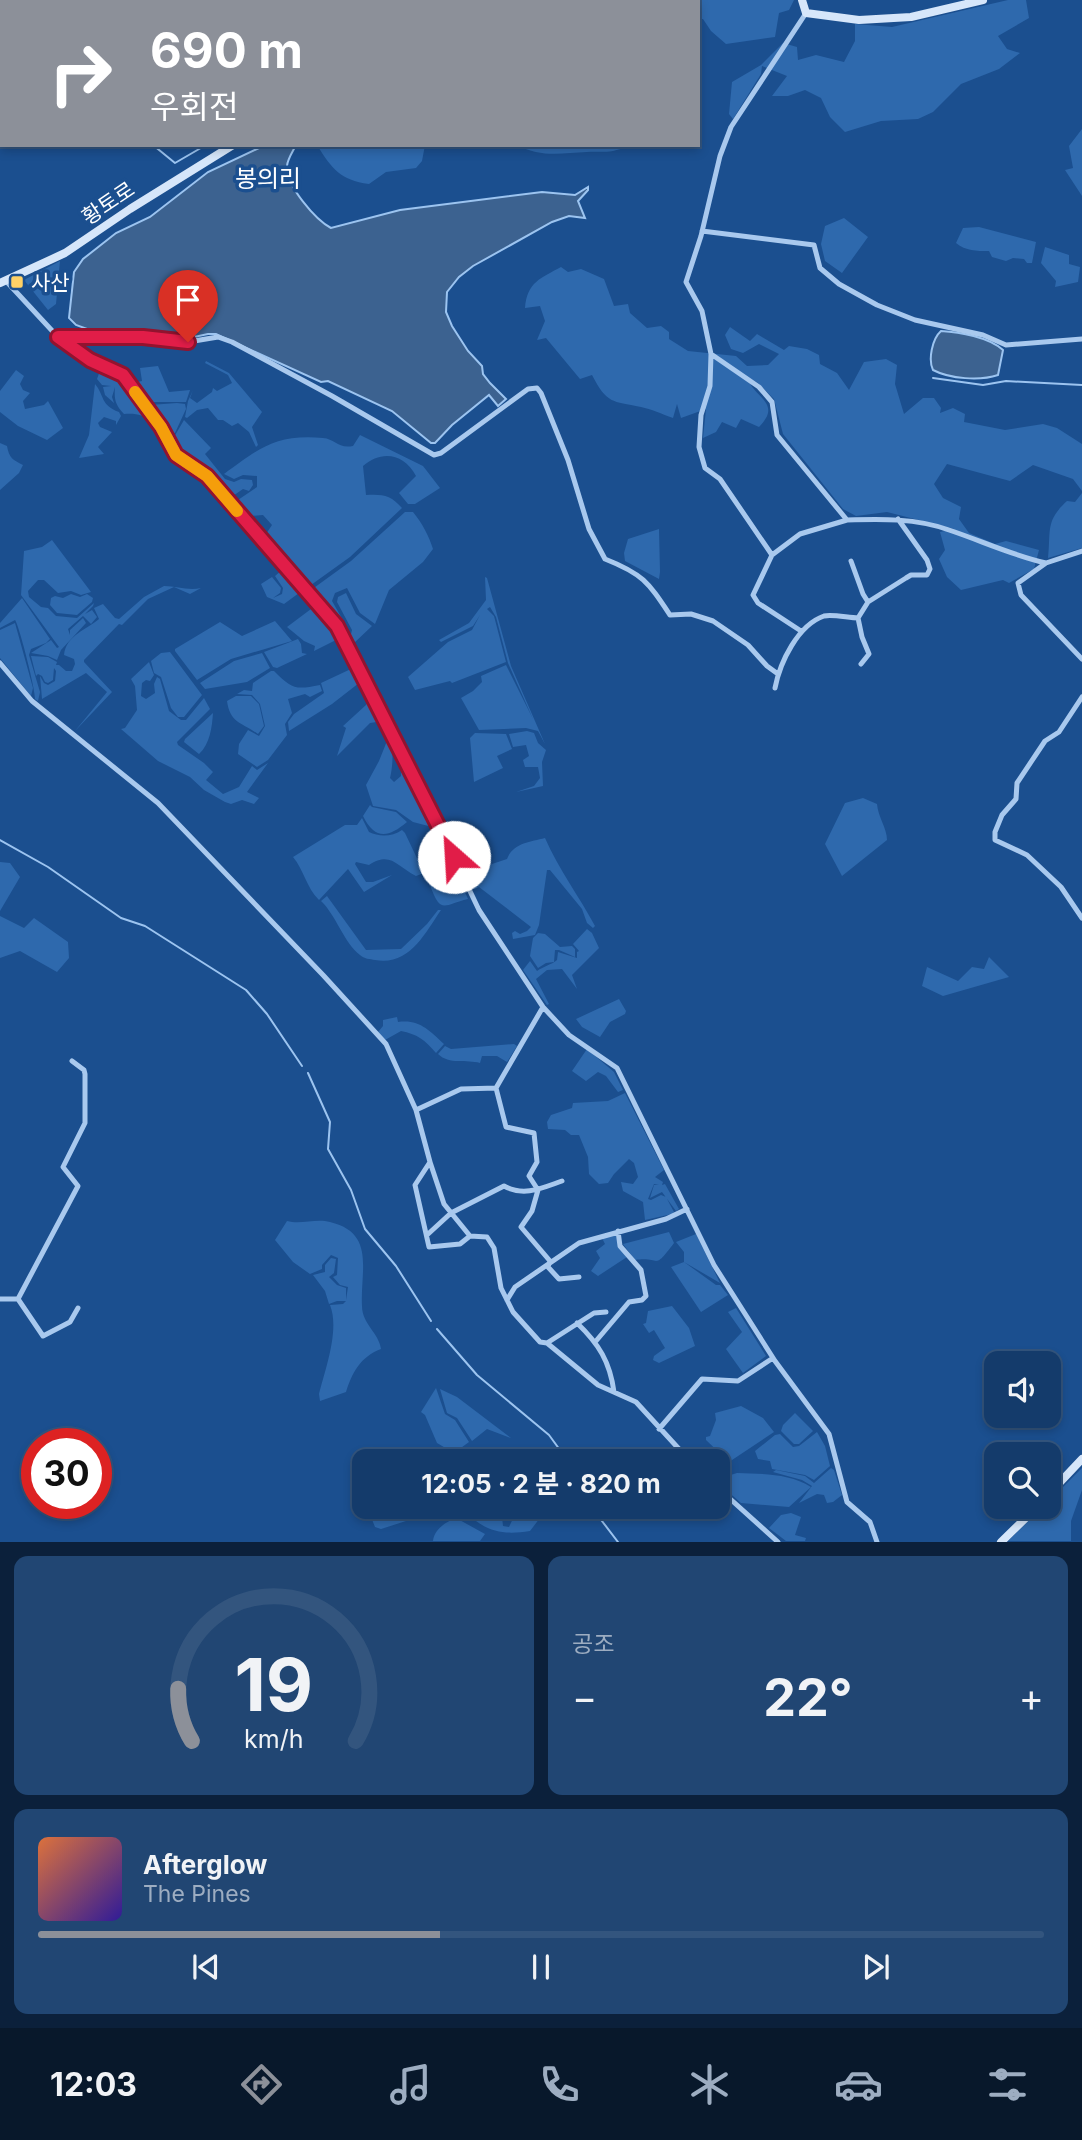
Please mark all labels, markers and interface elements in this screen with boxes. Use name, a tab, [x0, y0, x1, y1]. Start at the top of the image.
text: 690 m	[150, 21, 303, 80]
icon: right	[35, 28, 126, 119]
text: 우회전	[150, 87, 238, 126]
district label: 봉의리	[235, 164, 301, 193]
street label: 황토로	[77, 176, 139, 230]
place label: 사산	[31, 270, 70, 295]
pin	[158, 270, 218, 342]
marker: 사산	[9, 274, 25, 290]
icon: arrive	[169, 281, 207, 319]
position arrow	[417, 820, 491, 894]
map controls	[984, 1351, 1061, 1519]
button: sound	[984, 1351, 1061, 1428]
speed limit sign: 30	[21, 1428, 112, 1519]
button: search	[984, 1442, 1061, 1519]
text: 12:05 · 2 분 · 820 m	[421, 1468, 661, 1499]
text: 공조	[572, 1630, 614, 1658]
text: 19	[235, 1641, 313, 1730]
text: 22°	[763, 1666, 853, 1729]
text: −	[572, 1674, 597, 1720]
text: +	[1019, 1674, 1044, 1720]
text: km/h	[244, 1724, 304, 1754]
text: Afterglow	[143, 1849, 267, 1880]
text: The Pines	[143, 1880, 251, 1908]
icon: previous	[187, 1948, 225, 1986]
icon: pause	[522, 1948, 560, 1986]
icon: next	[857, 1948, 895, 1986]
icon: directions	[237, 2060, 286, 2109]
icon: music	[386, 2060, 435, 2109]
icon: phone	[535, 2060, 584, 2109]
icon: climate	[685, 2060, 734, 2109]
icon: car	[834, 2060, 883, 2109]
icon: filters	[983, 2060, 1032, 2109]
text: 12:03	[50, 2065, 137, 2104]

